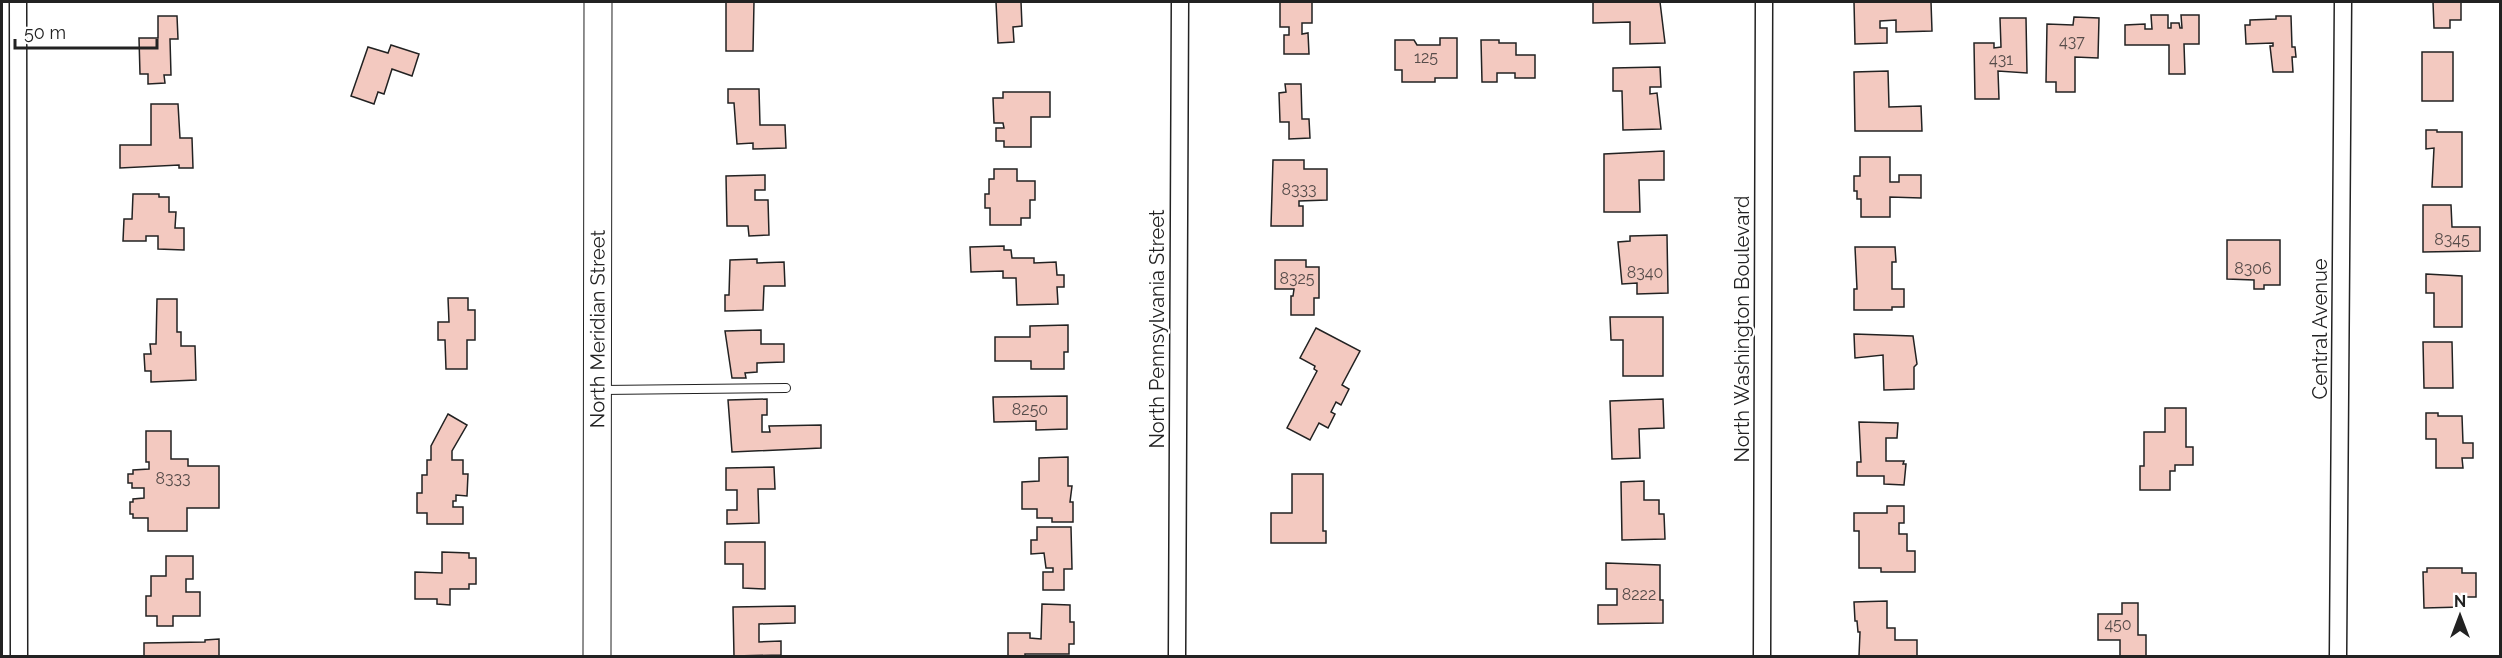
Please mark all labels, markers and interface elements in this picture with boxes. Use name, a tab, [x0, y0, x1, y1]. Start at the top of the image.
scale bar	[15, 12, 158, 50]
text: 50 m	[24, 22, 66, 43]
house number: 437	[2059, 32, 2085, 51]
house number: 125	[1414, 48, 1438, 67]
house number: 431	[1989, 50, 2013, 69]
house number: 8333	[1281, 180, 1317, 199]
street label: North Washington Boulevard	[1730, 195, 1754, 463]
street label: North Pennsylvania Street	[1145, 209, 1169, 449]
street label: North Meridian Street	[585, 230, 610, 428]
house number: 8345	[2434, 230, 2470, 249]
street label: Central Avenue	[2308, 258, 2332, 400]
house number: 8306	[2234, 259, 2272, 278]
house number: 8340	[1627, 263, 1663, 282]
house number: 8325	[1279, 269, 1315, 288]
house number: 8250	[1012, 400, 1048, 419]
house number: 8333	[155, 469, 191, 488]
house number: 8222	[1622, 585, 1656, 604]
north arrow	[2430, 586, 2490, 646]
text: N	[2454, 592, 2466, 611]
house number: 450	[2104, 615, 2132, 634]

